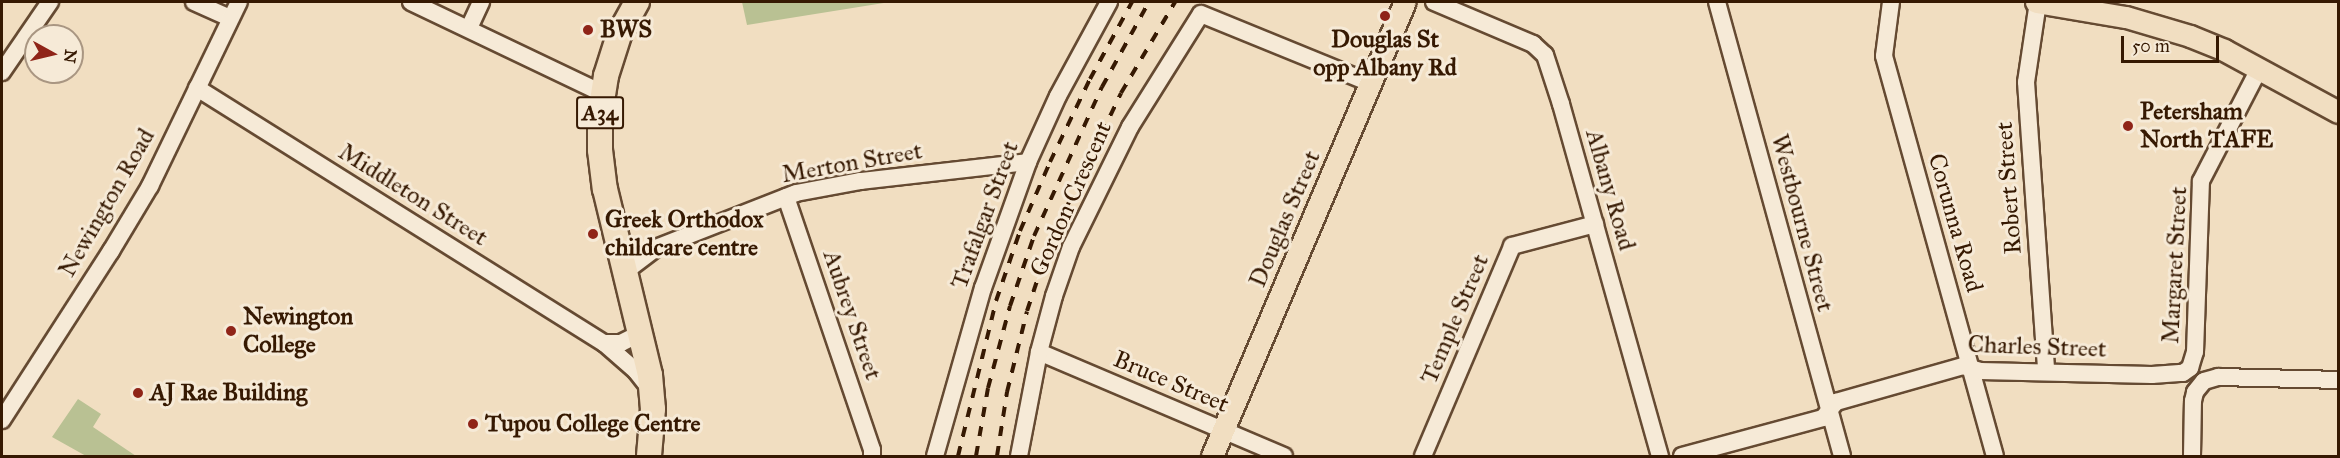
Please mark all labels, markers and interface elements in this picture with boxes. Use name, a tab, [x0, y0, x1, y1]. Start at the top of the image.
marker: Douglas St opp Albany Rd	[1378, 9, 1392, 23]
place label: BWS	[600, 16, 652, 44]
marker: BWS	[581, 23, 595, 37]
north arrow	[24, 24, 84, 84]
scale bar	[2124, 24, 2222, 62]
place label: Douglas St opp Albany Rd	[1313, 26, 1457, 82]
text: 50 m	[2132, 35, 2170, 57]
text: N	[60, 48, 81, 64]
road number: A34	[576, 94, 624, 132]
place label: Petersham North TAFE	[2140, 98, 2273, 154]
street label: Gordon Crescent	[1024, 117, 1118, 281]
marker: Petersham North TAFE	[2121, 119, 2135, 133]
street label: Robert Street	[1990, 121, 2028, 255]
street label: Newington Road	[53, 124, 161, 282]
street label: Albany Road	[1579, 126, 1641, 254]
street label: Westbourne Street	[1764, 131, 1840, 315]
street label: Merton Street	[780, 136, 924, 190]
street label: Trafalgar Street	[945, 137, 1025, 293]
street label: Middleton Street	[333, 138, 493, 252]
street label: Douglas Street	[1243, 146, 1327, 292]
street label: Corunna Road	[1921, 150, 1989, 296]
street label: Margaret Street	[2157, 186, 2193, 344]
place label: Greek Orthodox childcare centre	[605, 206, 764, 262]
marker: Greek Orthodox childcare centre	[586, 227, 600, 241]
street label: Aubrey Street	[816, 247, 888, 383]
street label: Temple Street	[1415, 250, 1495, 388]
place label: Newington College	[243, 303, 353, 359]
marker: Newington College	[224, 324, 238, 338]
street label: Charles Street	[1967, 330, 2107, 364]
street label: Bruce Street	[1109, 345, 1233, 419]
place label: AJ Rae Building	[150, 379, 307, 407]
marker: AJ Rae Building	[131, 386, 145, 400]
place label: Tupou College Centre	[485, 410, 700, 438]
marker: Tupou College Centre	[466, 417, 480, 431]

